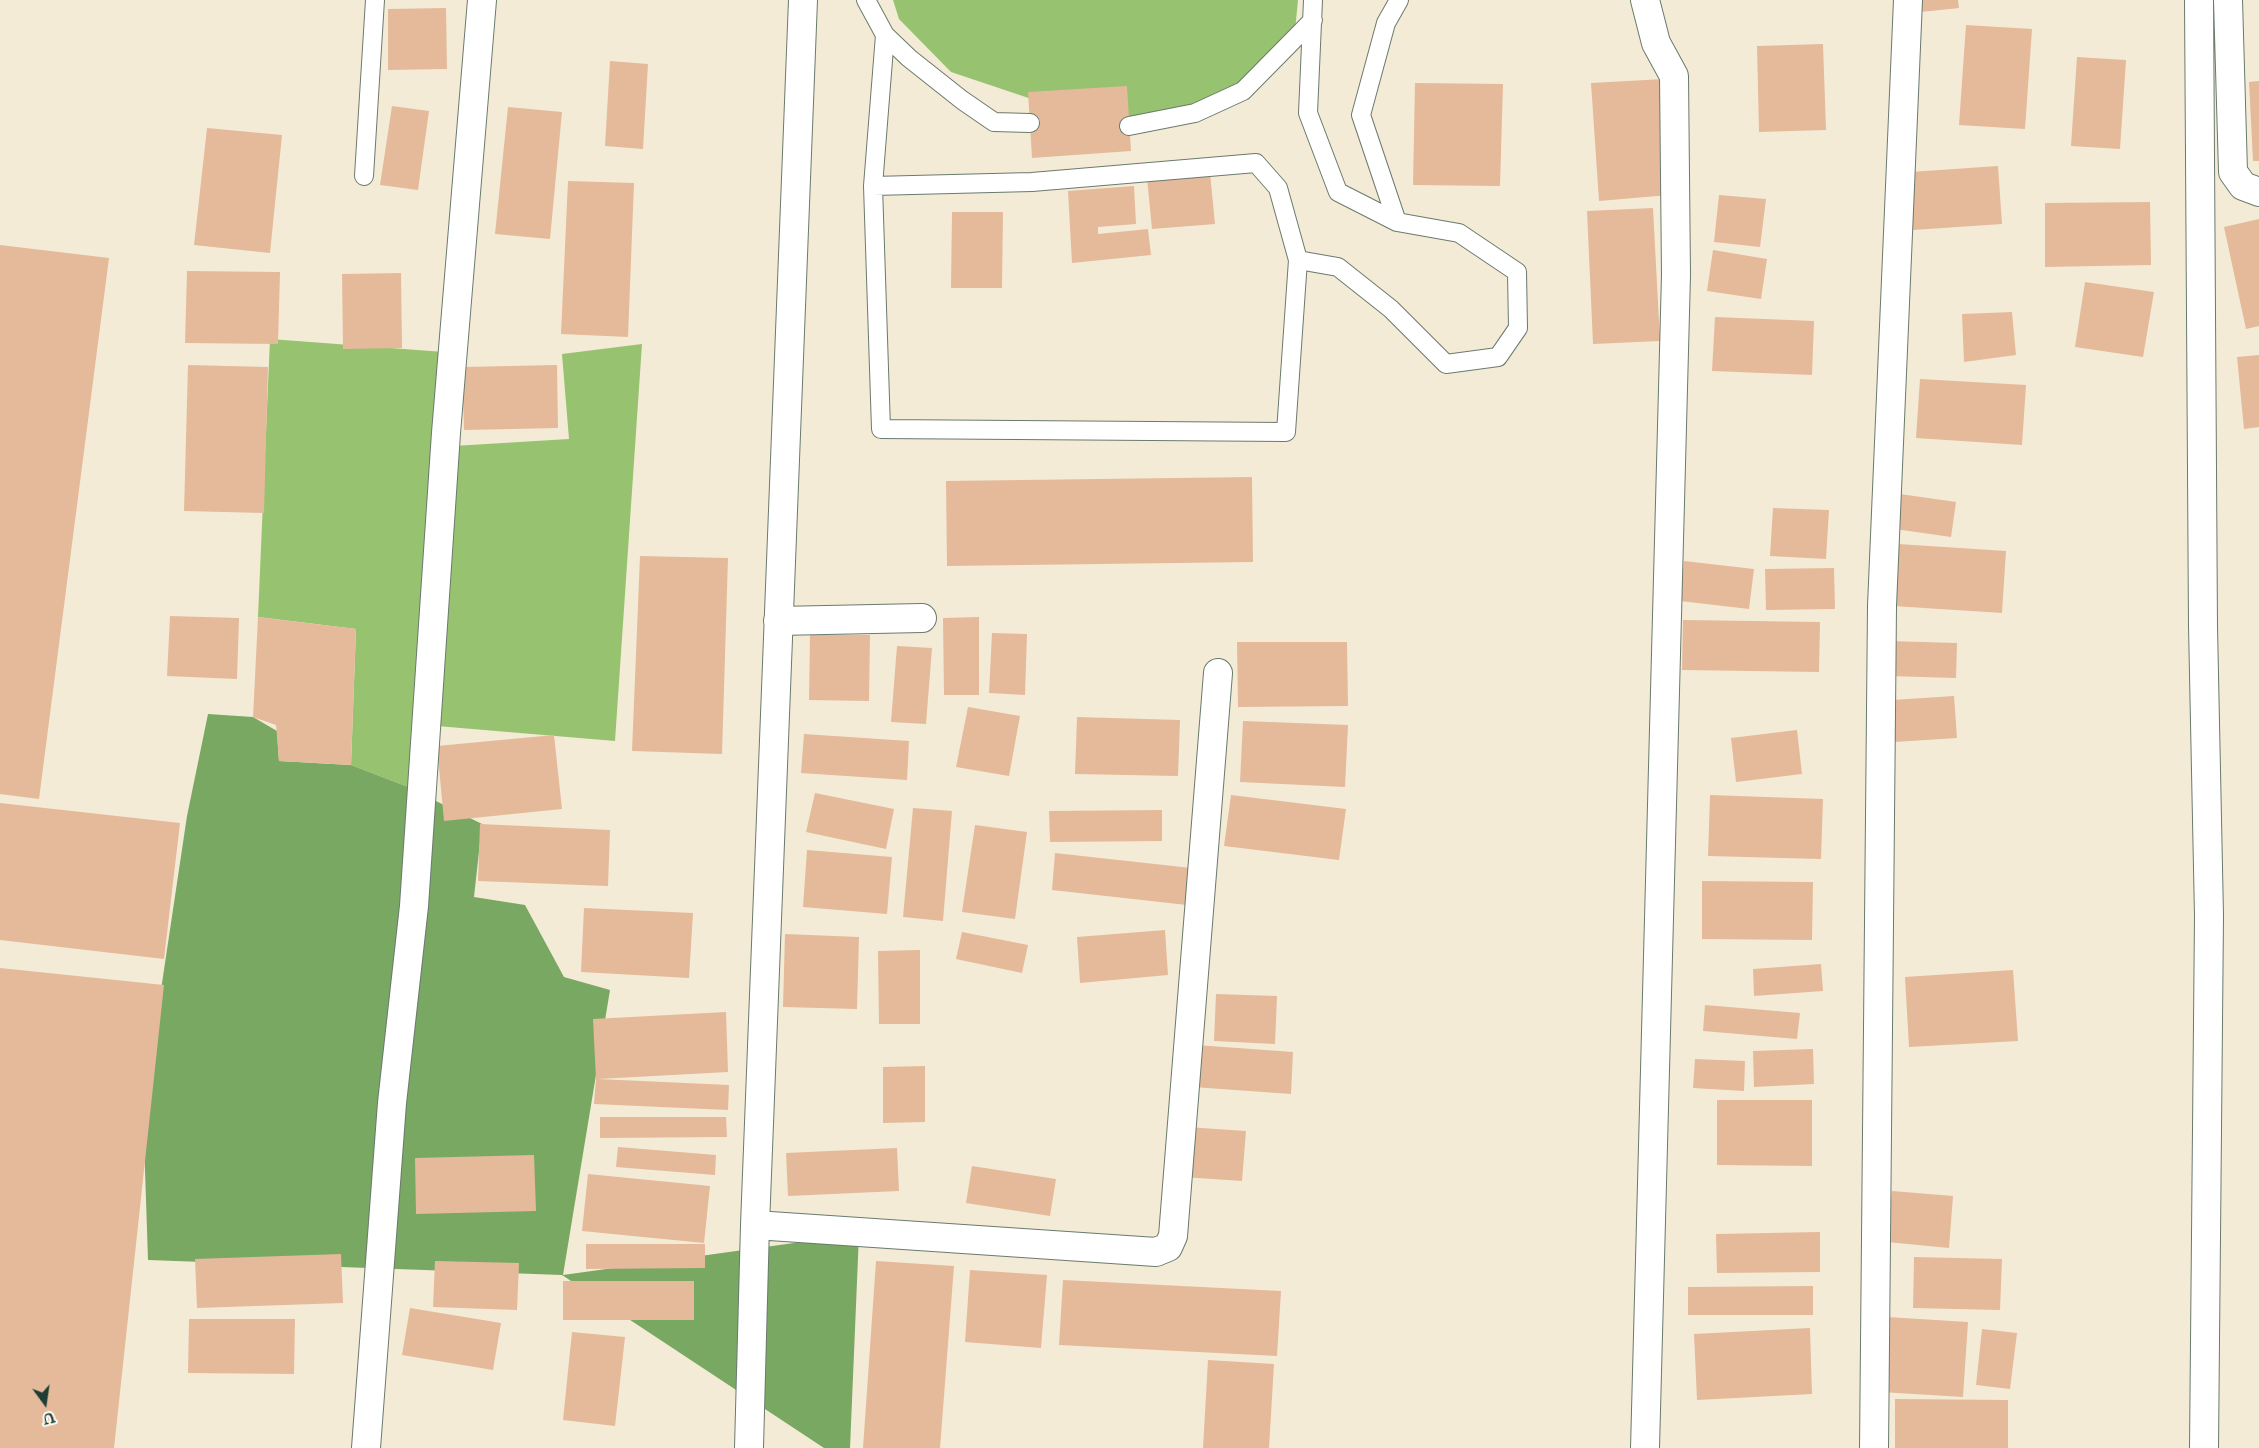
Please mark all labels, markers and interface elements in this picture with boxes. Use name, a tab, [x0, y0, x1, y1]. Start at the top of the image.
north arrow	[20, 1378, 70, 1428]
text: U	[41, 1407, 57, 1428]

